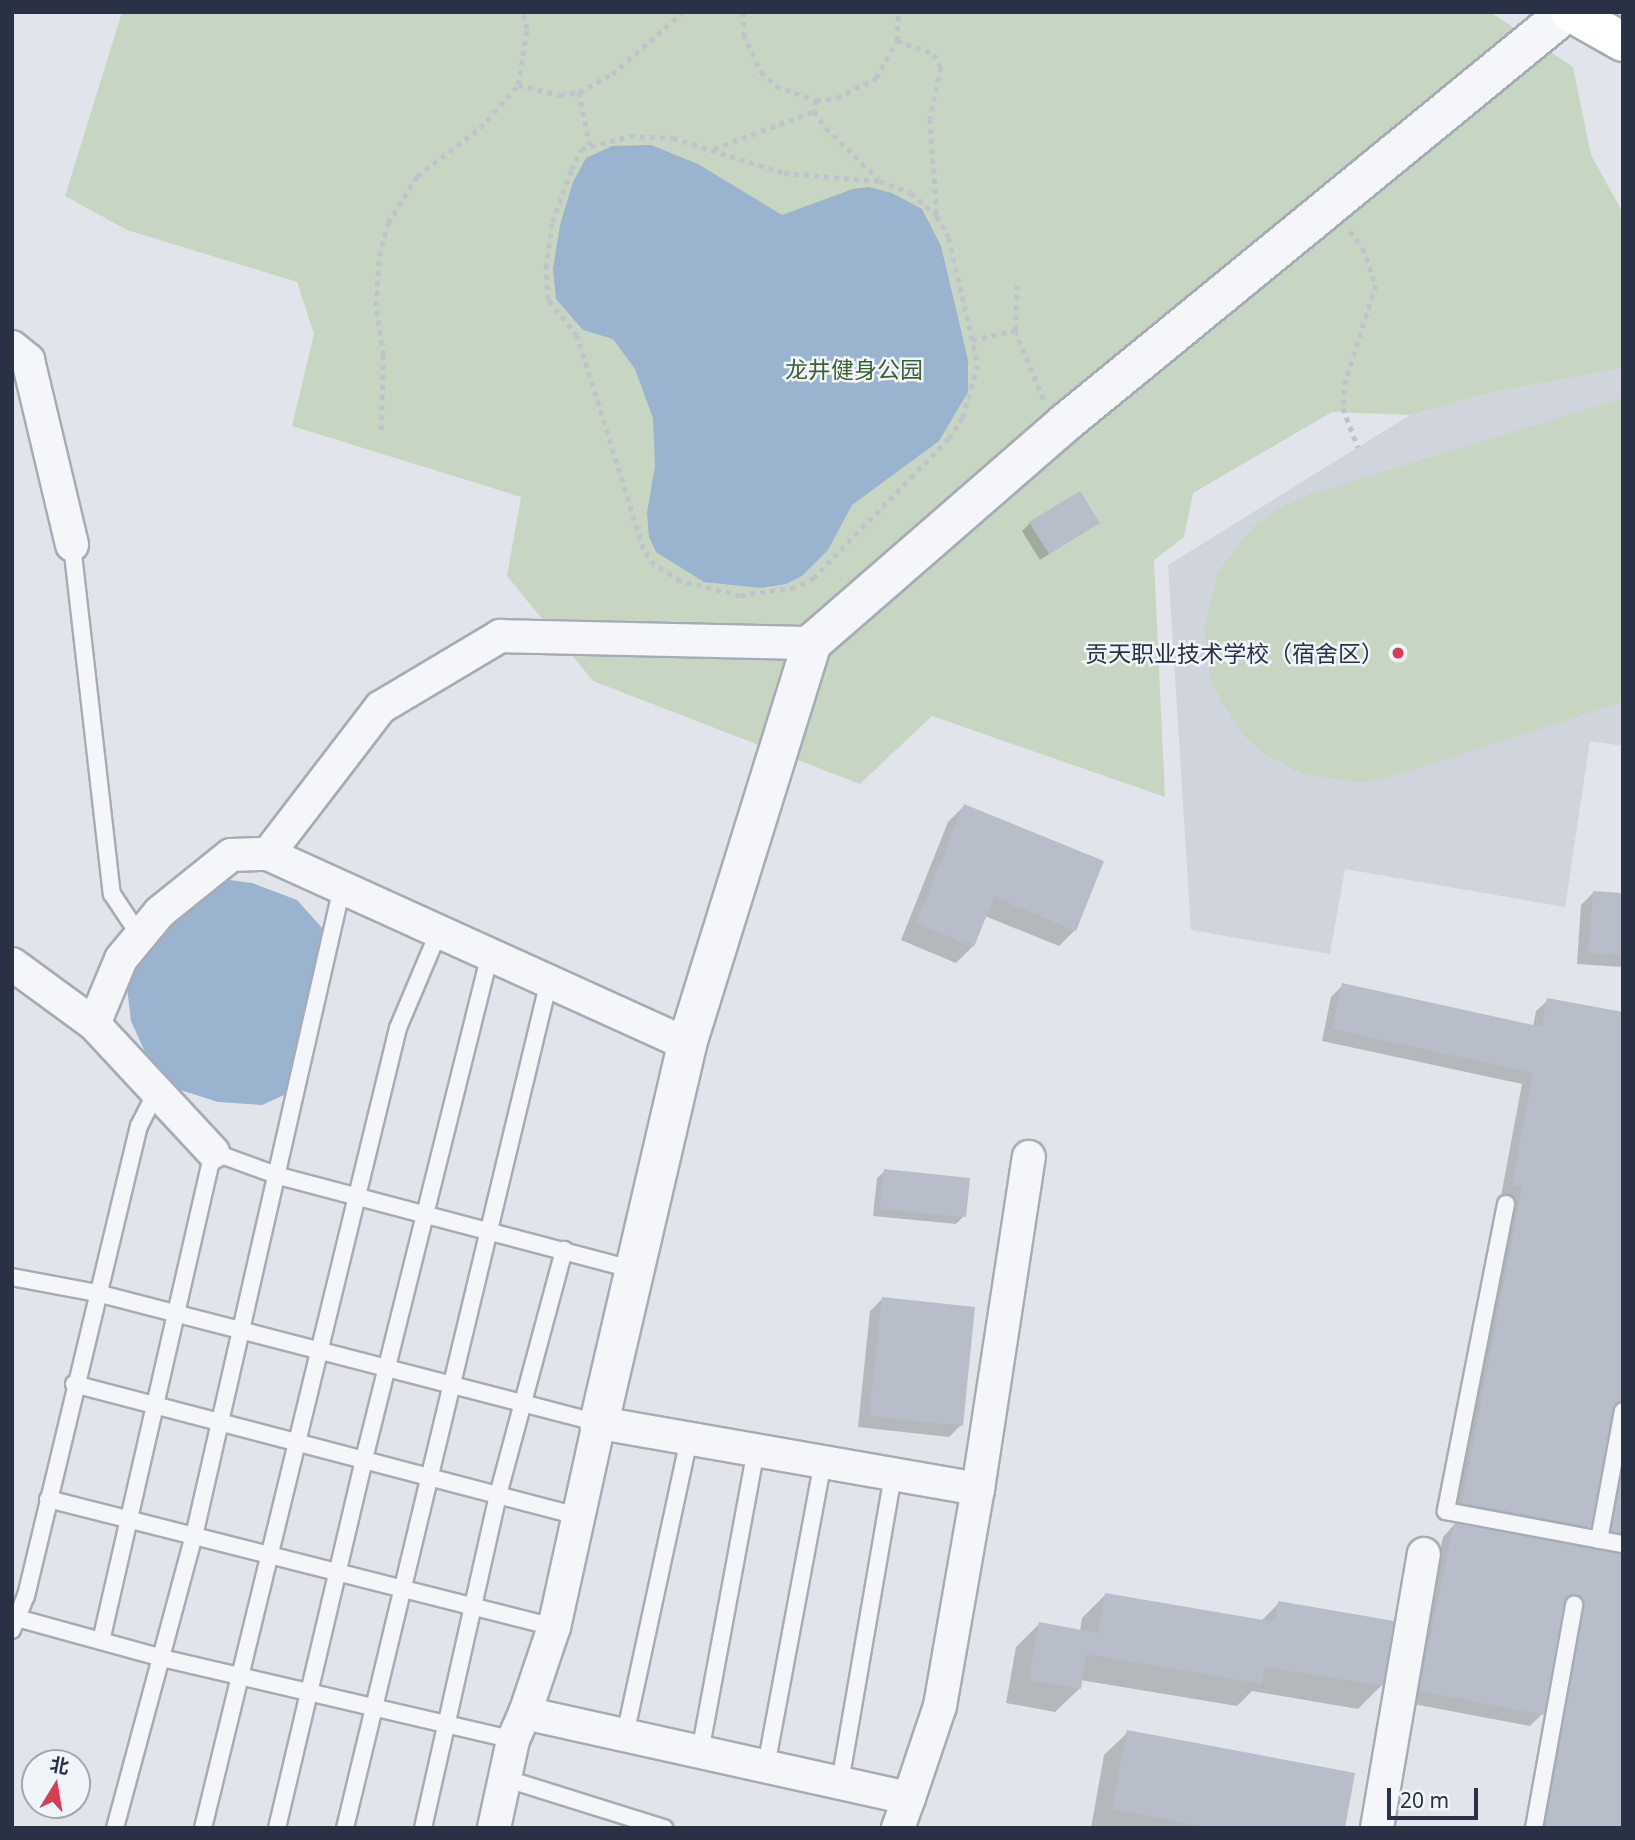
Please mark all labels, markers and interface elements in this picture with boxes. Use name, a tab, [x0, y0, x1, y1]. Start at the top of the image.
park label: 龙井健身公园	[785, 355, 923, 383]
place label: 贡天职业技术学校（宿舍区）	[1085, 639, 1384, 667]
marker: 贡天职业技术学校（宿舍区）	[1390, 645, 1406, 661]
north arrow	[21, 1749, 91, 1819]
text: 北	[48, 1751, 71, 1780]
scale bar	[1390, 1773, 1481, 1817]
text: 20 m	[1400, 1786, 1449, 1814]

